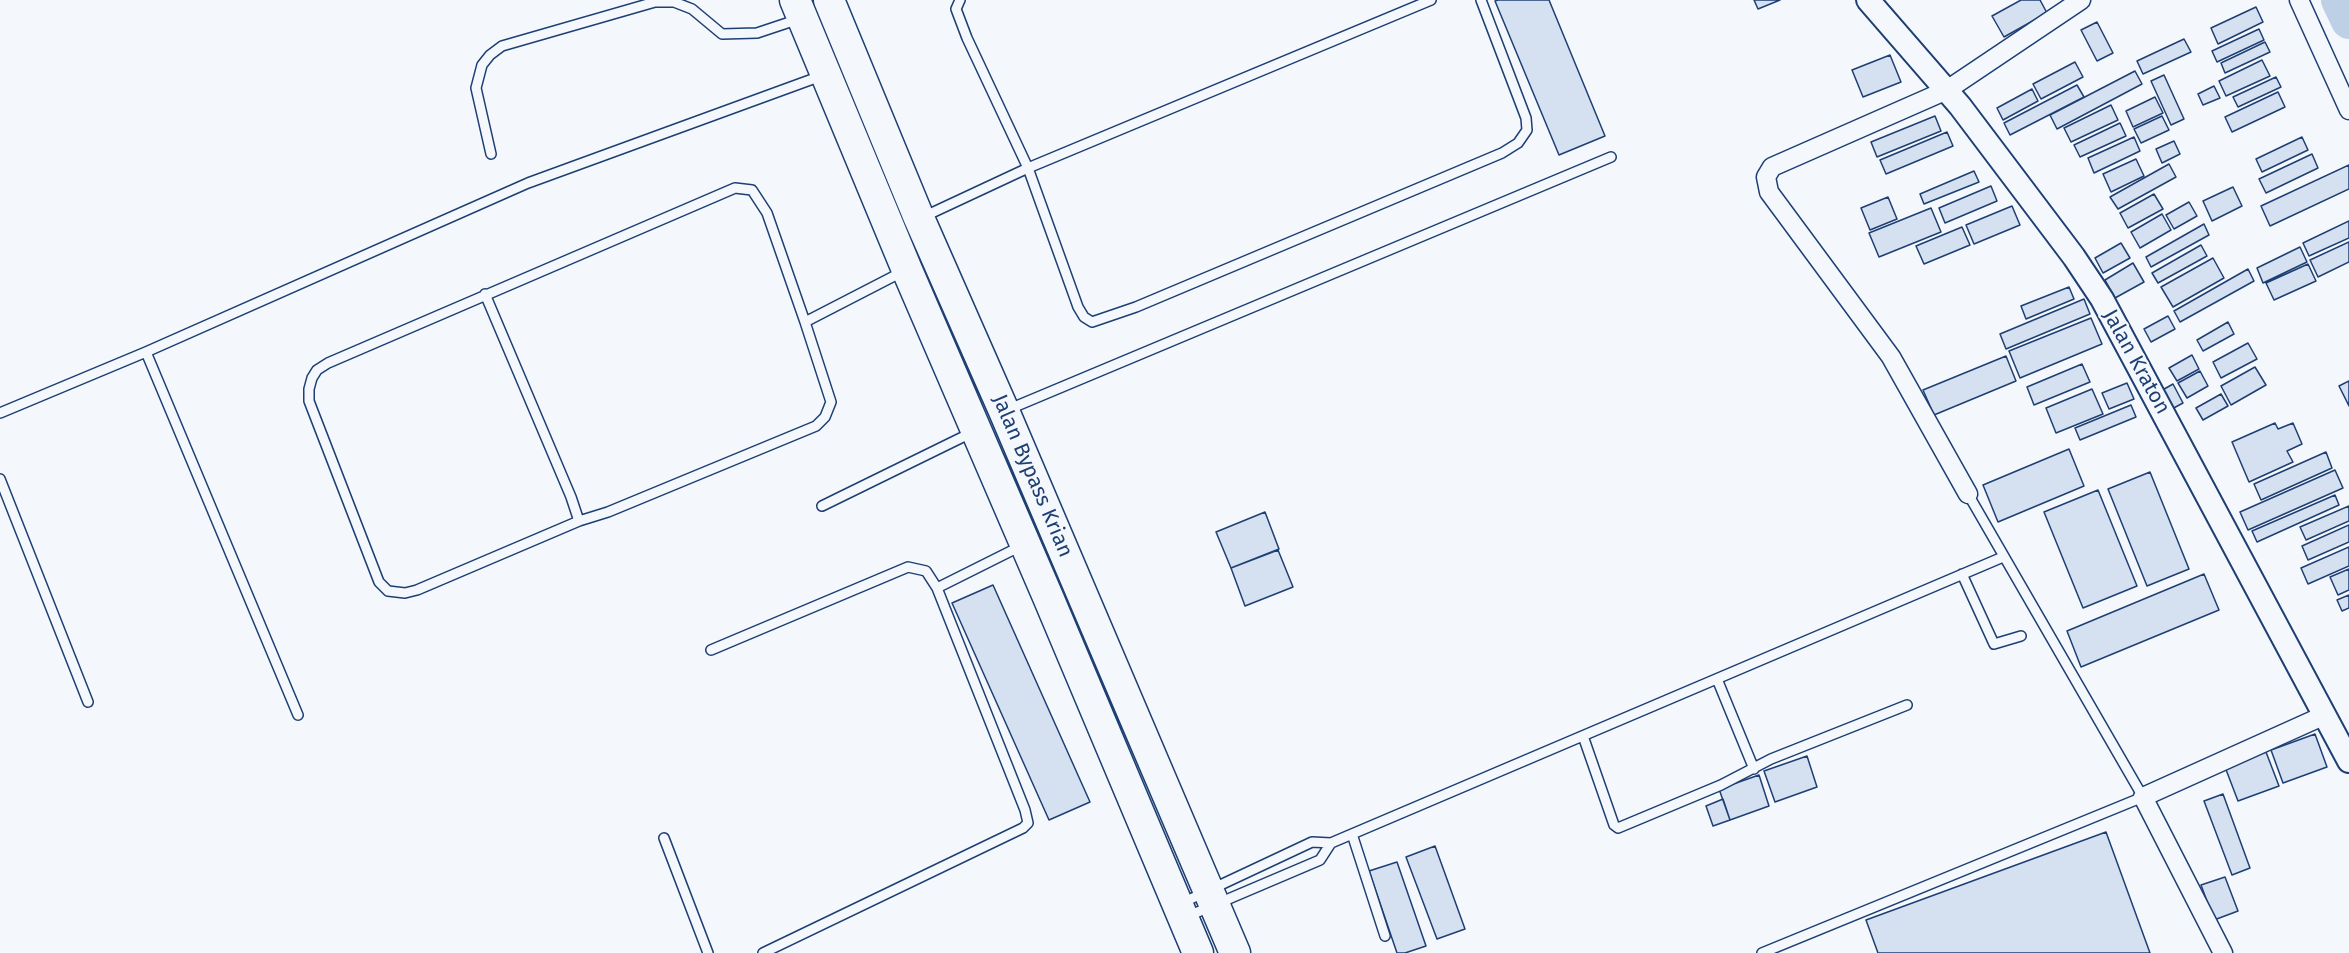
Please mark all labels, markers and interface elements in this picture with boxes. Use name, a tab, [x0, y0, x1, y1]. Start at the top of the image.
street label: Jalan Kraton	[2097, 305, 2175, 419]
street label: Jalan Bypass Krian	[986, 391, 1078, 561]

